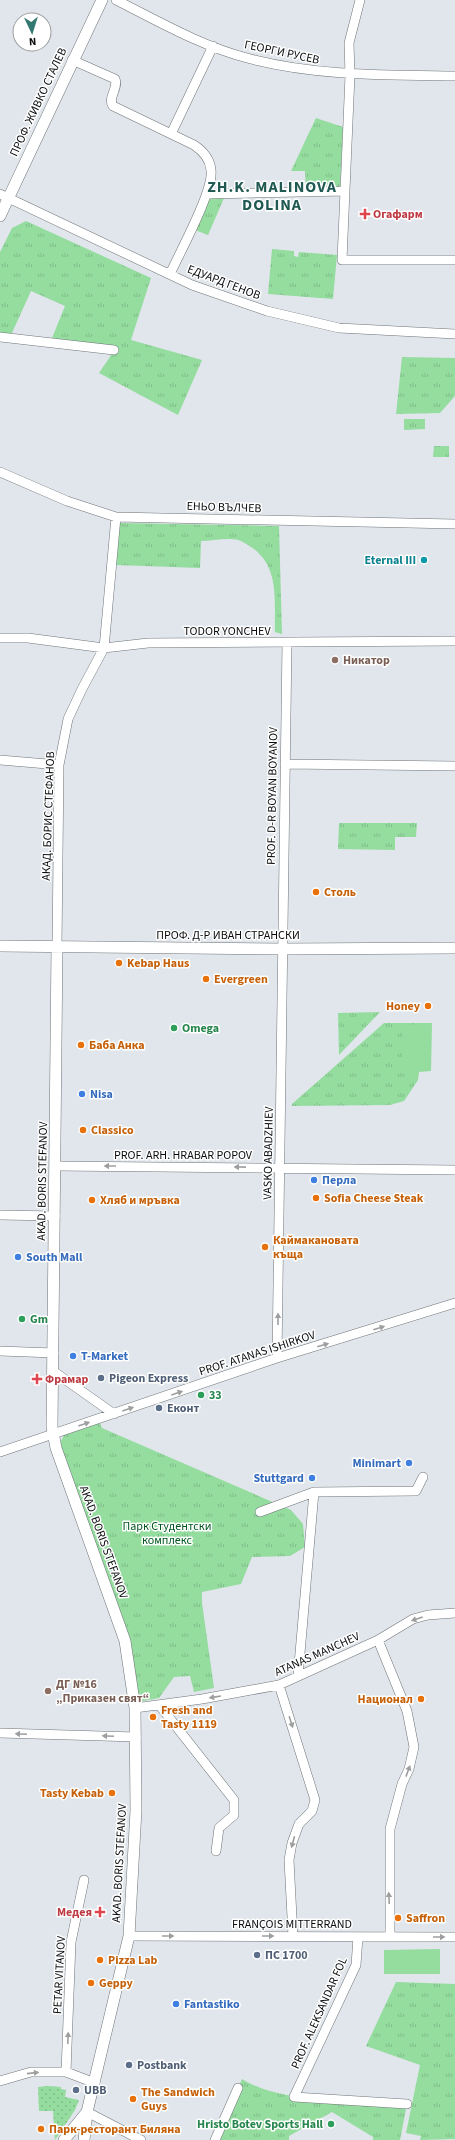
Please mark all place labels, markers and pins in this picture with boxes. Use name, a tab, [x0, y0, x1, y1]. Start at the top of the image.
place label: Огафарм	[373, 206, 423, 223]
marker: Огафарм	[360, 209, 370, 219]
place label: Eternal III	[365, 552, 416, 569]
marker: Eternal III	[419, 555, 429, 565]
place label: Никатор	[343, 652, 390, 669]
marker: Никатор	[330, 655, 340, 665]
place label: Столь	[324, 884, 356, 901]
marker: Столь	[311, 887, 321, 897]
place label: Kebap Haus	[127, 955, 189, 972]
marker: Kebap Haus	[114, 958, 124, 968]
place label: Evergreen	[214, 971, 268, 988]
marker: Evergreen	[201, 974, 211, 984]
place label: Honey	[386, 998, 421, 1015]
marker: Honey	[423, 1001, 433, 1011]
place label: Omega	[182, 1020, 219, 1037]
marker: Omega	[169, 1023, 179, 1033]
place label: Баба Анка	[89, 1037, 145, 1054]
marker: Баба Анка	[76, 1040, 86, 1050]
place label: Nisa	[90, 1086, 113, 1103]
marker: Nisa	[77, 1089, 87, 1099]
place label: Classico	[91, 1122, 134, 1139]
marker: Classico	[78, 1125, 88, 1135]
place label: Перла	[322, 1172, 356, 1189]
marker: Перла	[309, 1175, 319, 1185]
place label: Sofia Cheese Steak	[324, 1190, 424, 1207]
place label: Хляб и мръвка	[100, 1192, 180, 1209]
marker: Sofia Cheese Steak	[311, 1193, 321, 1203]
marker: Хляб и мръвка	[87, 1195, 97, 1205]
place label: Каймакановата къща	[273, 1232, 359, 1263]
marker: Каймакановата къща	[260, 1242, 270, 1252]
place label: South Mall	[26, 1249, 83, 1266]
marker: South Mall	[13, 1252, 23, 1262]
place label: Gm	[30, 1311, 48, 1328]
marker: Gm	[17, 1314, 27, 1324]
place label: T-Market	[81, 1348, 128, 1365]
marker: T-Market	[68, 1351, 78, 1361]
place label: Pigeon Express	[109, 1370, 188, 1387]
place label: Фрамар	[45, 1371, 88, 1388]
marker: Pigeon Express	[96, 1373, 106, 1383]
marker: Фрамар	[32, 1374, 42, 1384]
place label: 33	[209, 1387, 222, 1404]
marker: 33	[196, 1390, 206, 1400]
place label: Еконт	[167, 1400, 199, 1417]
marker: Еконт	[154, 1403, 164, 1413]
place label: Minimart	[352, 1455, 401, 1472]
marker: Minimart	[404, 1458, 414, 1468]
place label: Stuttgard	[253, 1470, 304, 1487]
marker: Stuttgard	[307, 1473, 317, 1483]
place label: ДГ №16 „Приказен свят“	[56, 1676, 149, 1707]
marker: ДГ №16 „Приказен свят“	[43, 1686, 53, 1696]
place label: Национал	[358, 1691, 413, 1708]
marker: Национал	[416, 1694, 426, 1704]
place label: Fresh and Tasty 1119	[161, 1702, 217, 1733]
marker: Fresh and Tasty 1119	[148, 1712, 158, 1722]
place label: Tasty Kebab	[40, 1785, 104, 1802]
marker: Tasty Kebab	[107, 1788, 117, 1798]
place label: Медея	[57, 1904, 92, 1921]
marker: Медея	[95, 1907, 105, 1917]
place label: Saffron	[406, 1910, 445, 1927]
marker: Saffron	[393, 1913, 403, 1923]
place label: ПС 1700	[265, 1947, 308, 1964]
marker: ПС 1700	[252, 1950, 262, 1960]
place label: Pizza Lab	[108, 1952, 158, 1969]
marker: Pizza Lab	[95, 1955, 105, 1965]
place label: Geppy	[99, 1975, 134, 1992]
marker: Geppy	[86, 1978, 96, 1988]
place label: Fantastiko	[184, 1996, 240, 2013]
marker: Fantastiko	[171, 1999, 181, 2009]
place label: Postbank	[137, 2057, 187, 2074]
marker: Postbank	[124, 2060, 134, 2070]
place label: UBB	[84, 2082, 107, 2099]
place label: The Sandwich Guys	[141, 2084, 215, 2115]
marker: UBB	[71, 2085, 81, 2095]
marker: The Sandwich Guys	[128, 2094, 138, 2104]
place label: Hristo Botev Sports Hall	[197, 2116, 324, 2133]
marker: Hristo Botev Sports Hall	[326, 2119, 336, 2129]
place label: Парк-ресторант Биляна	[49, 2121, 181, 2138]
marker: Парк-ресторант Биляна	[36, 2124, 46, 2134]

